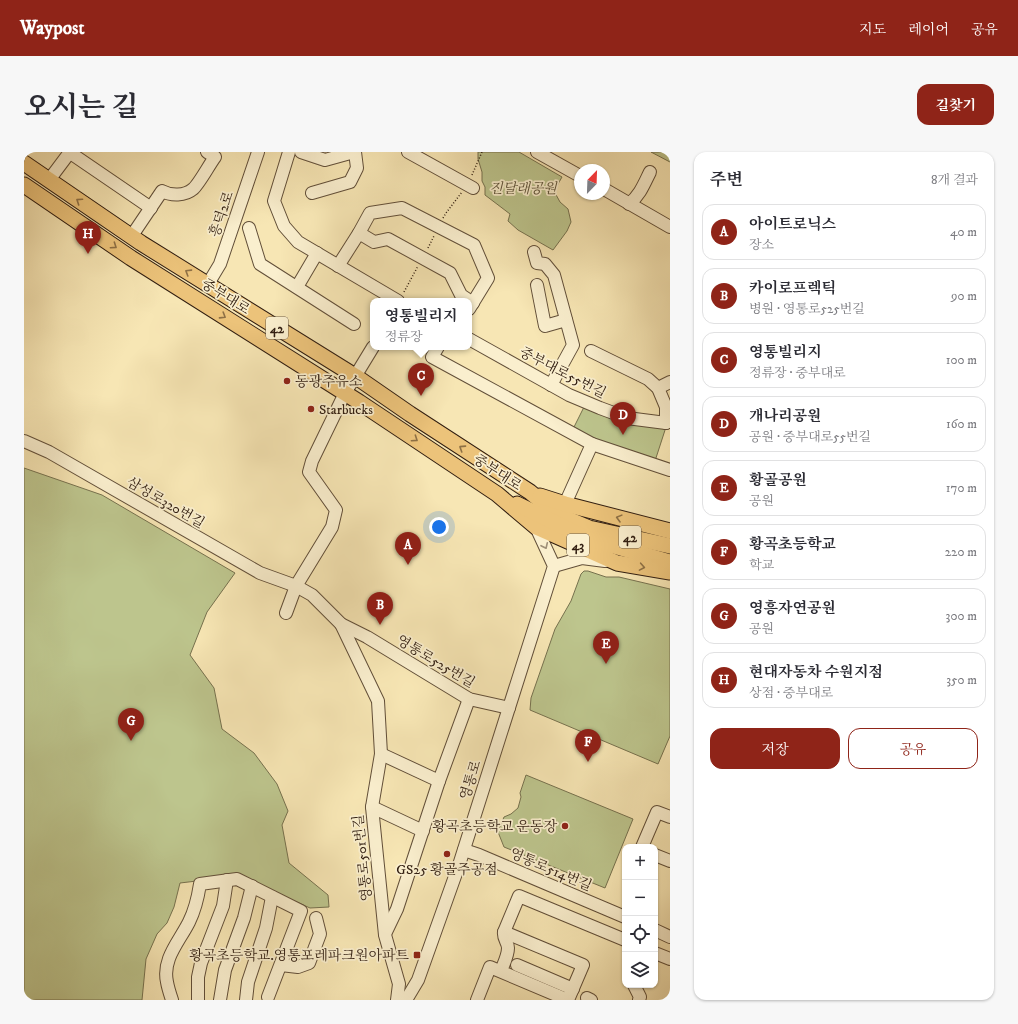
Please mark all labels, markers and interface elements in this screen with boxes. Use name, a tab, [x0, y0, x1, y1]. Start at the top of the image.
text: Waypost	[20, 17, 84, 40]
text: 지도	[859, 21, 886, 39]
text: 레이어	[908, 21, 949, 39]
text: 공유	[971, 21, 998, 39]
button: 길찾기	[917, 84, 994, 125]
text: 오시는 길	[24, 90, 138, 125]
north arrow	[574, 164, 610, 200]
text: 주변	[710, 169, 743, 191]
text: 8개 결과	[931, 172, 978, 188]
park label: 진달래공원	[489, 180, 558, 198]
street label: 흥덕2로	[206, 189, 238, 240]
one-way arrow	[76, 198, 83, 206]
text: 아이트로닉스	[749, 215, 836, 234]
pin: H	[75, 221, 101, 254]
text: A	[720, 224, 728, 240]
text: 40 m	[950, 224, 977, 240]
text: 장소	[749, 237, 774, 253]
one-way arrow	[110, 241, 117, 249]
one-way arrow	[185, 269, 192, 277]
street label: 중부대로	[198, 275, 254, 319]
text: 카이로프렉틱	[749, 279, 836, 298]
text: B	[720, 288, 728, 304]
text: 90 m	[951, 288, 977, 304]
popup	[370, 298, 472, 350]
text: 병원 · 영통로525번길	[749, 301, 865, 317]
text: 영통빌리지	[385, 307, 457, 326]
one-way arrow	[219, 312, 226, 319]
road number: 42	[266, 317, 288, 339]
text: 정류장	[385, 329, 422, 345]
street label: 중부대로55번길	[516, 343, 609, 402]
text: 영통빌리지	[749, 343, 821, 362]
text: C	[720, 352, 728, 368]
text: 100 m	[946, 352, 977, 368]
pin: C	[408, 363, 434, 396]
text: 정류장 · 중부대로	[749, 365, 846, 381]
place label: 동광주유소	[295, 373, 363, 391]
marker: 동광주유소	[282, 376, 292, 386]
place label: Starbucks	[319, 401, 373, 419]
pin: D	[610, 402, 636, 435]
marker: Starbucks	[306, 404, 316, 414]
text: 개나리공원	[749, 407, 821, 426]
text: D	[719, 416, 729, 432]
text: 160 m	[946, 416, 977, 432]
text: 공원 · 중부대로55번길	[749, 429, 871, 445]
one-way arrow	[411, 434, 418, 442]
one-way arrow	[459, 445, 466, 453]
street label: 중부대로	[470, 451, 525, 495]
text: 황골공원	[749, 471, 807, 490]
street label: 삼성로320번길	[123, 473, 208, 532]
text: E	[719, 480, 729, 496]
text: 170 m	[946, 480, 977, 496]
text: 공원	[749, 493, 774, 509]
one-way arrow	[615, 514, 622, 523]
your location	[429, 517, 449, 537]
road number: 42	[619, 526, 641, 548]
pin: A	[395, 532, 421, 565]
road number: 43	[567, 534, 589, 556]
text: 황곡초등학교	[749, 535, 836, 554]
one-way arrow	[540, 542, 548, 550]
text: F	[720, 544, 728, 560]
text: 220 m	[945, 544, 977, 560]
text: 학교	[749, 557, 774, 573]
one-way arrow	[639, 562, 645, 571]
pin: B	[367, 592, 393, 625]
text: 영흥자연공원	[749, 599, 836, 618]
text: G	[719, 608, 729, 624]
text: 300 m	[946, 608, 977, 624]
text: 공원	[749, 621, 774, 637]
street label: 영통로525번길	[393, 631, 478, 692]
pin: E	[593, 631, 619, 664]
text: 현대자동차 수원지점	[749, 663, 883, 682]
text: H	[719, 672, 729, 688]
text: 350 m	[946, 672, 977, 688]
text: 상점 · 중부대로	[749, 685, 833, 701]
pin: G	[118, 708, 144, 741]
button: 저장	[710, 728, 840, 769]
button: 공유	[848, 728, 978, 769]
pin: F	[575, 729, 601, 762]
street label: 영통로	[456, 758, 486, 802]
street label: 영통로501번길	[349, 814, 377, 902]
place label: 황곡초등학교 운동장	[432, 818, 557, 836]
marker: 황곡초등학교 운동장	[560, 821, 570, 831]
street label: 영통로514번길	[507, 844, 595, 895]
map controls	[622, 844, 658, 988]
button: +	[622, 844, 658, 880]
marker: GS25 황골주공점	[442, 849, 452, 859]
place label: GS25 황골주공점	[396, 861, 498, 879]
button: −	[622, 880, 658, 916]
button: locate	[622, 916, 658, 952]
place label: 황곡초등학교.영통포레파크원아파트	[189, 947, 409, 965]
marker: 황곡초등학교.영통포레파크원아파트	[412, 950, 422, 960]
button: layers	[622, 952, 658, 988]

